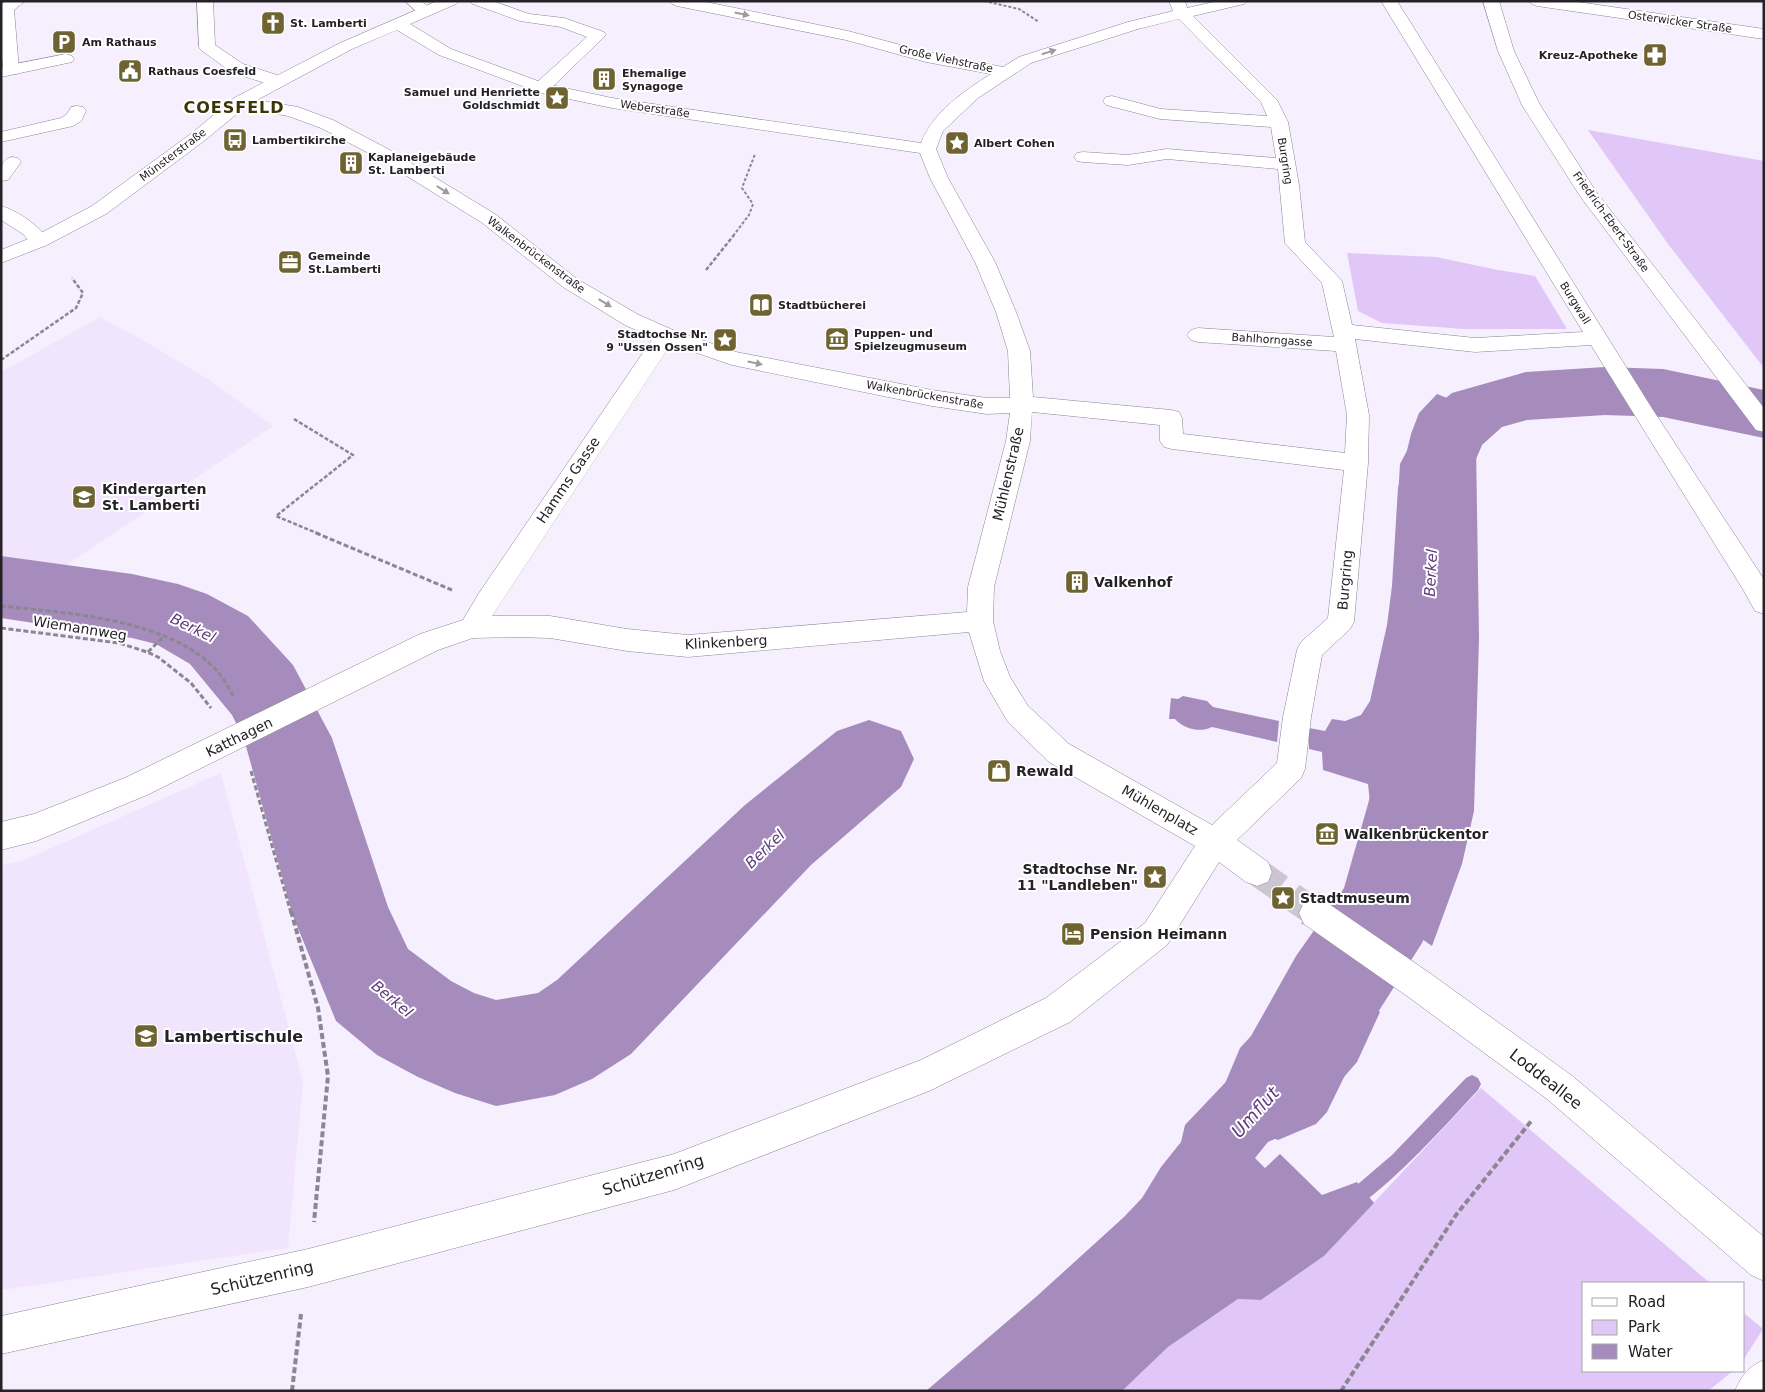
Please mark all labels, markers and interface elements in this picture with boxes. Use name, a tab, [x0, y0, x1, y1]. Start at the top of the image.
street label: Osterwicker Straße	[1627, 8, 1733, 36]
church icon: St. Lamberti	[260, 10, 286, 36]
one-way arrow	[734, 10, 749, 18]
place label: St. Lamberti	[290, 17, 367, 30]
parking icon: Am Rathaus	[51, 29, 77, 55]
place label: Am Rathaus	[82, 36, 157, 49]
pharmacy icon: Kreuz-Apotheke	[1642, 42, 1668, 68]
street label: Große Viehstraße	[898, 43, 994, 75]
one-way arrow	[1042, 48, 1057, 56]
place label: Kreuz-Apotheke	[1539, 49, 1638, 62]
public building icon: Rathaus Coesfeld	[117, 58, 143, 84]
place label: Rathaus Coesfeld	[148, 65, 256, 78]
building icon: Ehemalige Synagoge	[591, 66, 617, 92]
place label: Ehemalige Synagoge	[622, 67, 687, 93]
place icon: Samuel und Henriette Goldschmidt	[544, 85, 570, 111]
place label: Samuel und Henriette Goldschmidt	[404, 86, 540, 112]
district label: COESFELD	[183, 98, 285, 117]
street label: Weberstraße	[619, 98, 691, 120]
street label: Münsterstraße	[137, 126, 209, 184]
bus stop icon: Lambertikirche	[222, 127, 248, 153]
place icon: Albert Cohen	[944, 130, 970, 156]
place label: Lambertikirche	[252, 134, 346, 147]
place label: Albert Cohen	[974, 137, 1055, 150]
street label: Burgring	[1275, 137, 1295, 185]
building icon: Kaplaneigebäude St. Lamberti	[338, 150, 364, 176]
place label: Kaplaneigebäude St. Lamberti	[368, 151, 476, 177]
street label: Friedrich-Ebert-Straße	[1570, 169, 1652, 275]
one-way arrow	[436, 186, 450, 195]
street label: Walkenbrückenstraße	[485, 214, 588, 296]
office icon: Gemeinde St.Lamberti	[277, 249, 303, 275]
place label: Gemeinde St.Lamberti	[308, 250, 381, 276]
street label: Burgwall	[1557, 279, 1593, 327]
library icon: Stadtbücherei	[748, 292, 774, 318]
one-way arrow	[598, 299, 611, 308]
place label: Stadtbücherei	[778, 299, 866, 312]
museum icon: Puppen- und Spielzeugmuseum	[824, 326, 850, 352]
place icon: Stadtochse Nr. 9 "Ussen Ossen"	[712, 327, 738, 353]
place label: Puppen- und Spielzeugmuseum	[854, 327, 967, 353]
place label: Stadtochse Nr. 9 "Ussen Ossen"	[606, 328, 708, 354]
street label: Bahlhorngasse	[1231, 331, 1313, 349]
one-way arrow	[747, 359, 763, 367]
street label: Walkenbrückenstraße	[865, 378, 985, 412]
street label: Mühlenstraße	[989, 426, 1027, 522]
street label: Hamms Gasse	[533, 434, 603, 526]
place label: Kindergarten St. Lamberti	[102, 481, 207, 513]
school or university icon: Kindergarten St. Lamberti	[71, 484, 97, 510]
water label: Berkel	[1421, 548, 1441, 597]
street label: Burgring	[1334, 549, 1356, 611]
building icon: Valkenhof	[1064, 569, 1090, 595]
place label: Valkenhof	[1094, 574, 1173, 590]
water label: Berkel	[168, 609, 219, 647]
street label: Wiemannweg	[32, 613, 128, 643]
street label: Klinkenberg	[684, 632, 768, 652]
street label: Katthagen	[203, 714, 275, 760]
shop icon: Rewald	[986, 758, 1012, 784]
place label: Rewald	[1016, 763, 1073, 779]
street label: Mühlenplatz	[1119, 782, 1201, 838]
museum icon: Walkenbrückentor	[1314, 821, 1340, 847]
water label: Berkel	[742, 825, 789, 872]
place label: Walkenbrückentor	[1344, 826, 1488, 842]
place label: Stadtochse Nr. 11 "Landleben"	[1017, 861, 1138, 893]
place icon: Stadtochse Nr. 11 "Landleben"	[1142, 864, 1168, 890]
place icon: Stadtmuseum	[1270, 885, 1296, 911]
place label: Stadtmuseum	[1300, 890, 1410, 906]
hotel icon: Pension Heimann	[1060, 921, 1086, 947]
place label: Pension Heimann	[1090, 926, 1227, 942]
water label: Berkel	[368, 977, 417, 1022]
school or university icon: Lambertischule	[133, 1023, 159, 1049]
place label: Lambertischule	[164, 1027, 303, 1046]
street label: Loddeallee	[1506, 1045, 1586, 1113]
water label: Umflut	[1227, 1082, 1284, 1142]
street label: Schützenring	[600, 1151, 706, 1199]
street label: Schützenring	[209, 1257, 315, 1299]
legend	[1582, 1282, 1745, 1372]
text: Road	[1628, 1293, 1666, 1311]
text: Park	[1628, 1318, 1661, 1336]
text: Water	[1628, 1343, 1673, 1361]

